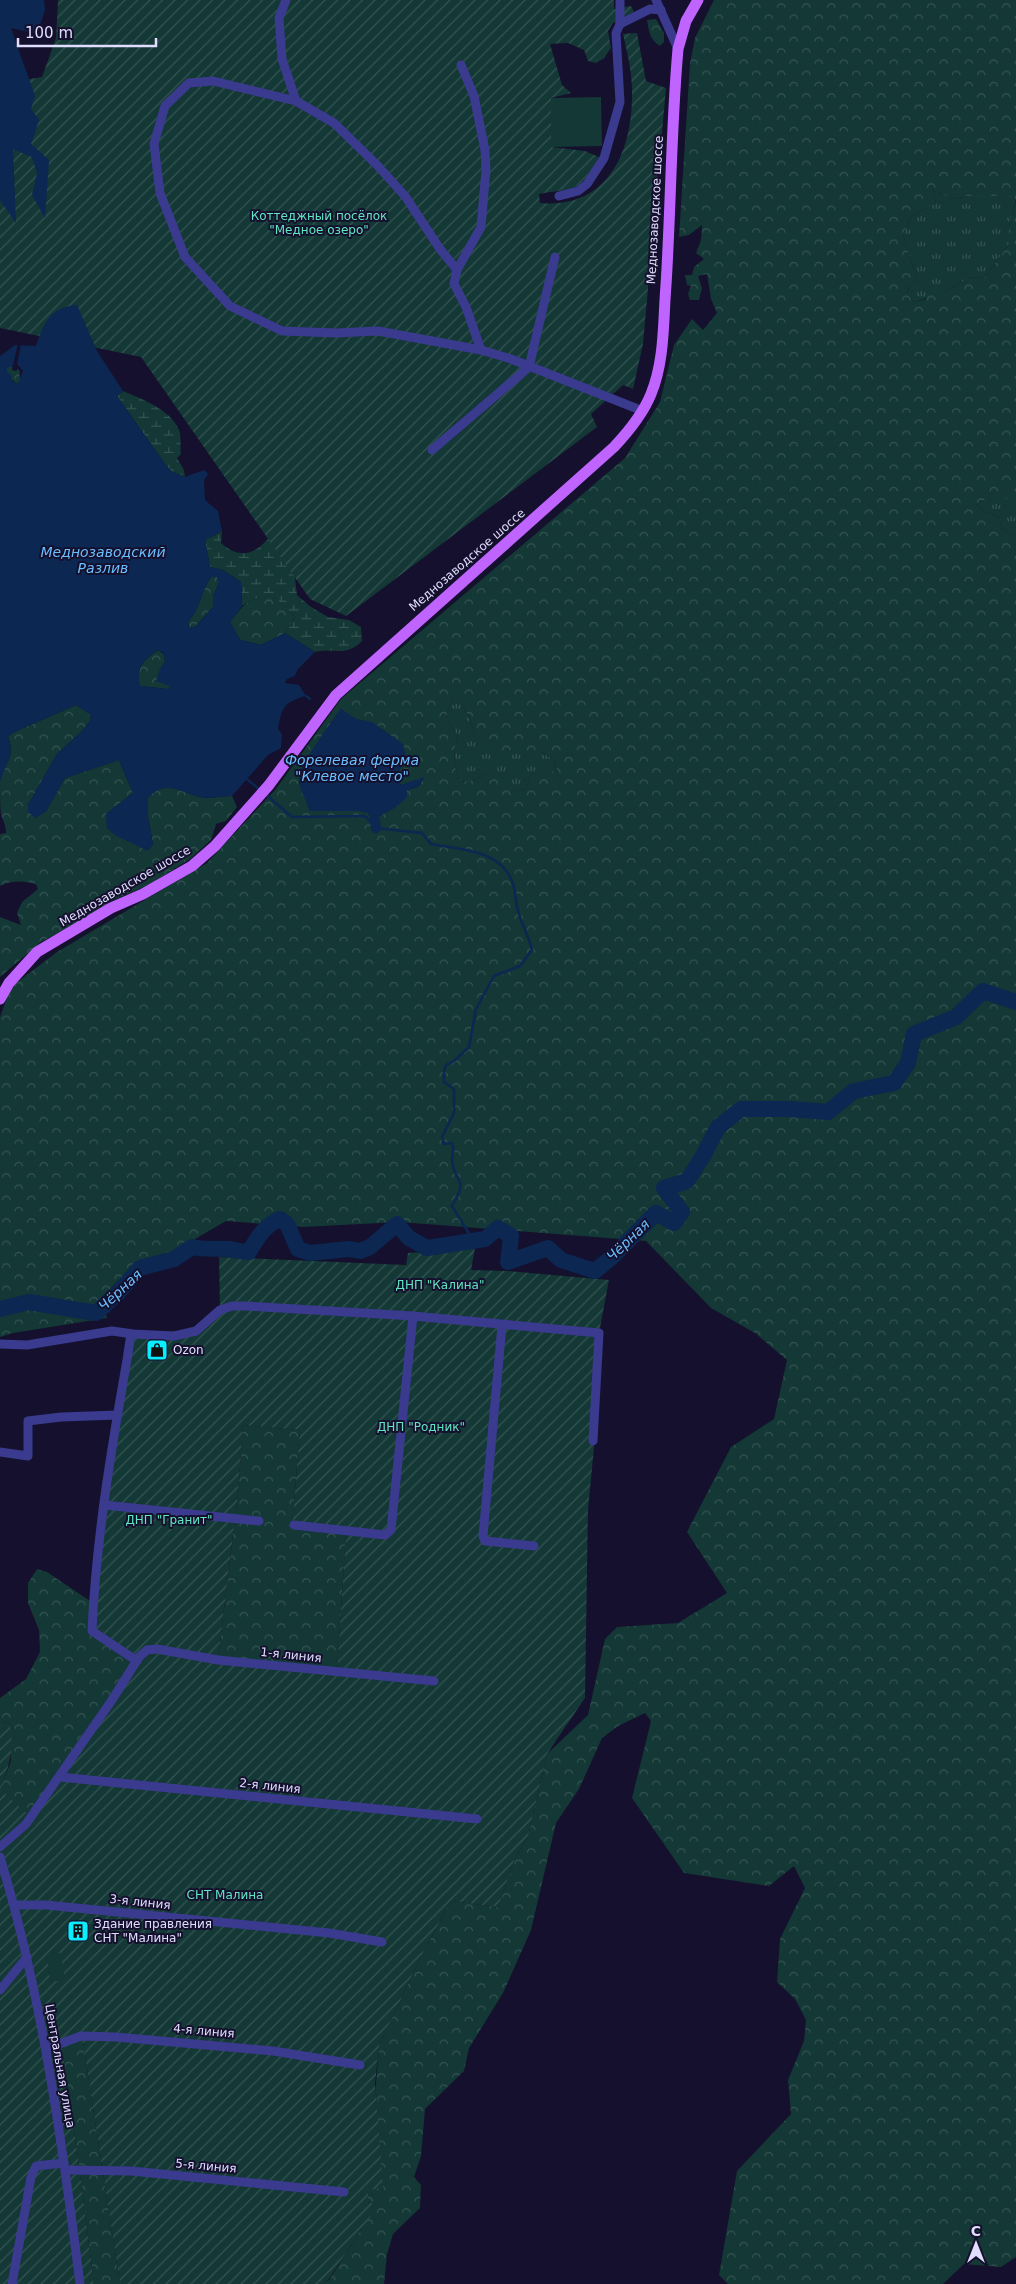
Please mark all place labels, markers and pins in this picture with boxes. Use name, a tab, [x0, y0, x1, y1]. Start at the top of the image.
shop icon: Ozon	[145, 1338, 169, 1362]
place label: Ozon	[173, 1343, 204, 1357]
place label: Здание правления СНТ "Малина"	[94, 1917, 212, 1945]
building icon: Здание правления СНТ "Малина"	[66, 1919, 90, 1943]

